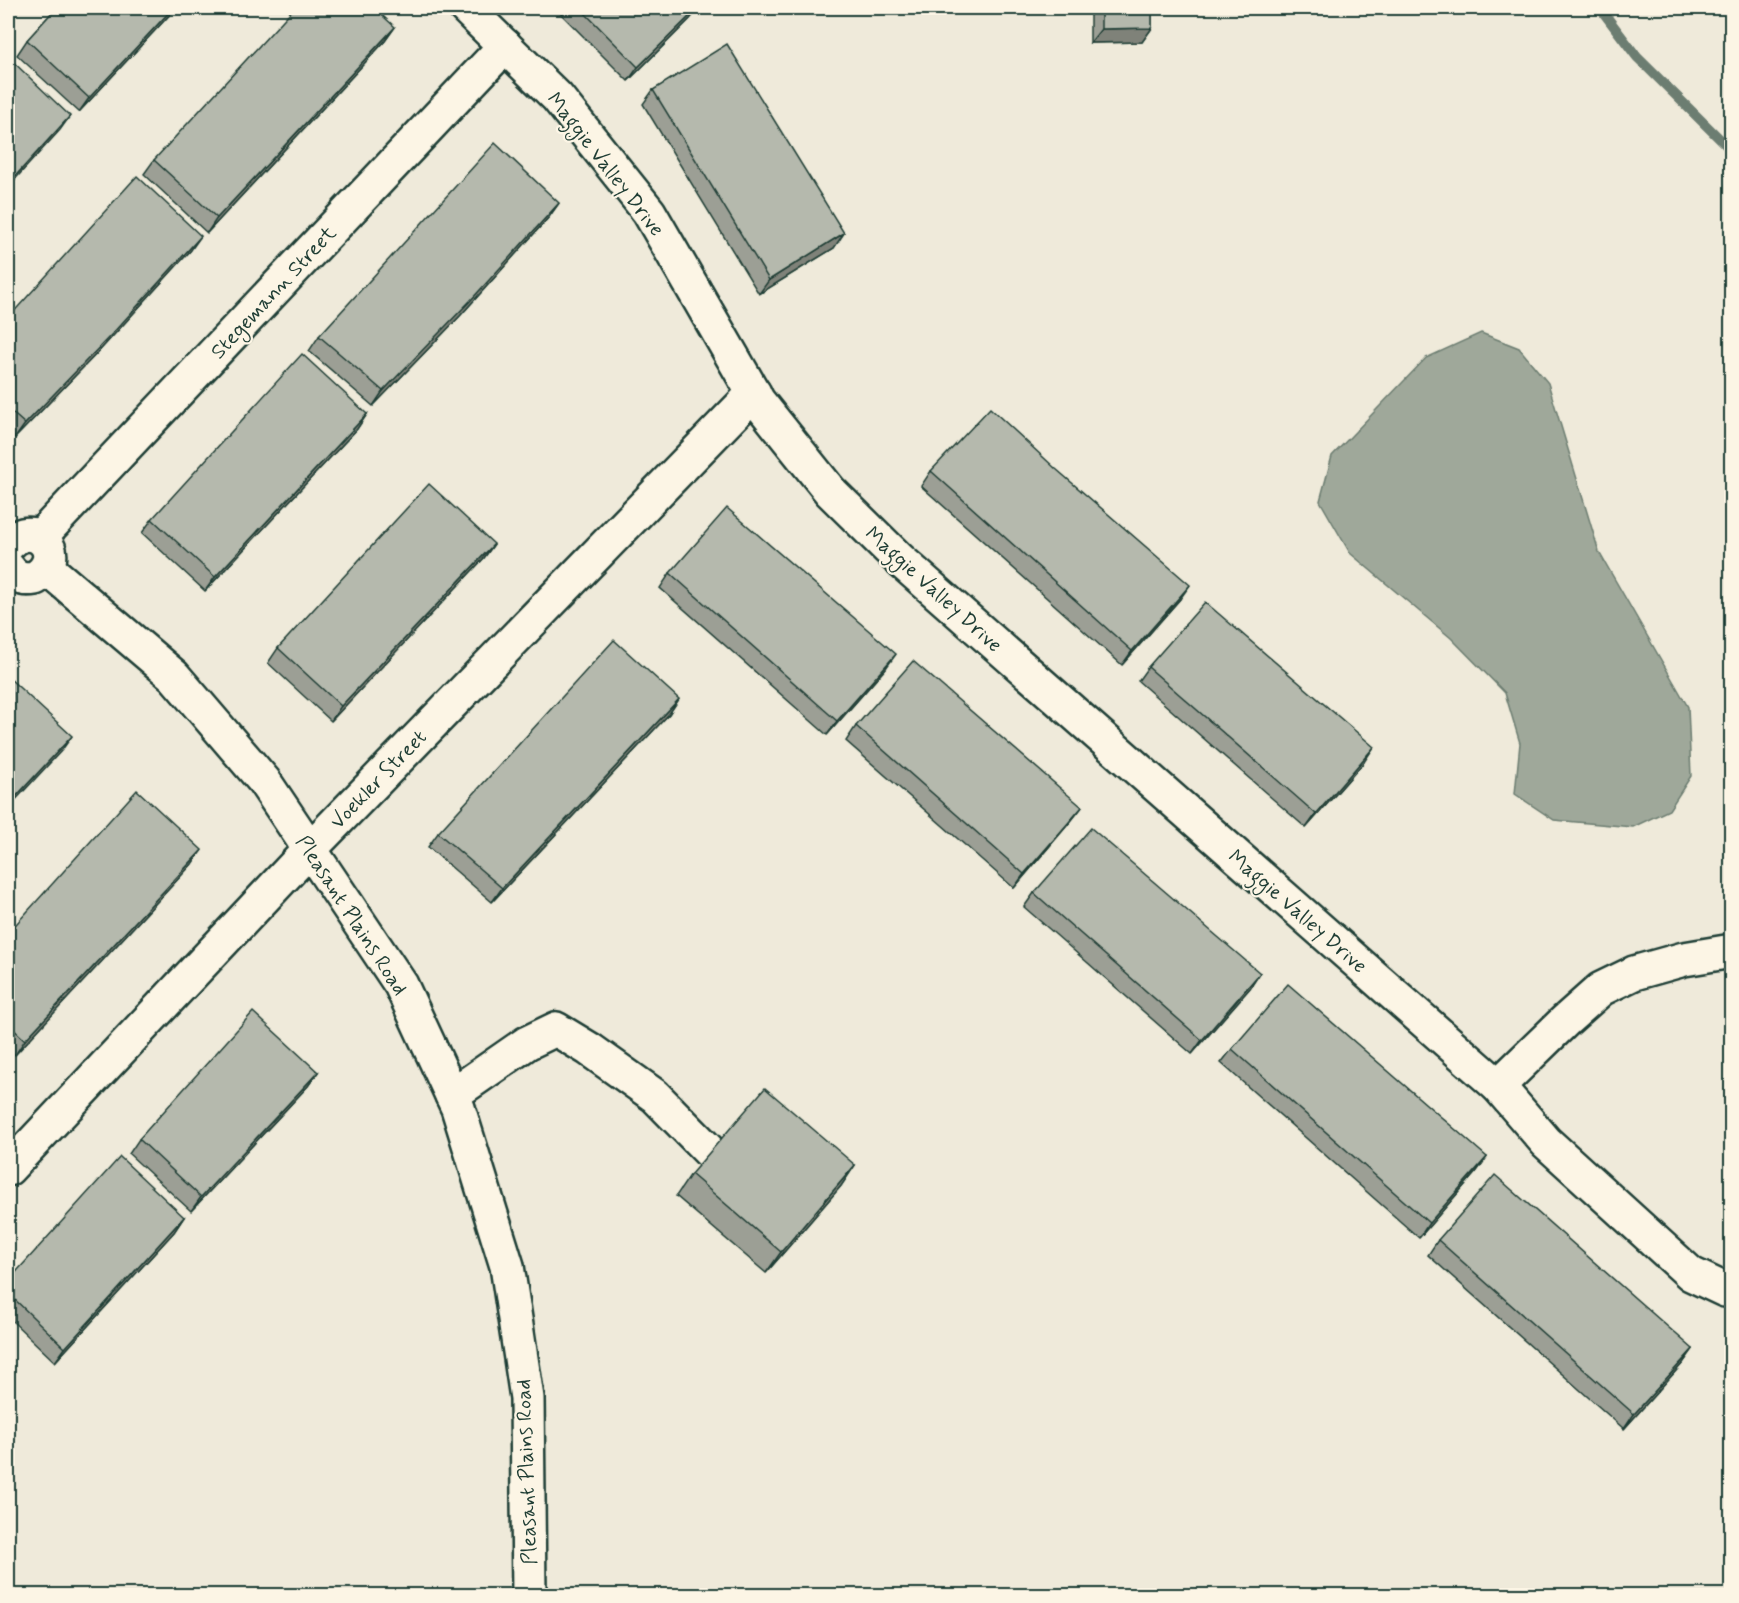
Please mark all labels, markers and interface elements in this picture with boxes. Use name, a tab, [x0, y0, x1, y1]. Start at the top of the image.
street label: Maggie Valley Drive	[538, 87, 670, 244]
street label: Stegemann Street	[205, 219, 344, 366]
street label: Maggie Valley Drive	[857, 521, 1008, 660]
street label: Voekler Street	[324, 724, 433, 836]
street label: Pleasant Plains Road	[289, 830, 413, 1001]
street label: Maggie Valley Drive	[1220, 844, 1373, 982]
street label: Pleasant Plains Road	[510, 1379, 544, 1565]

